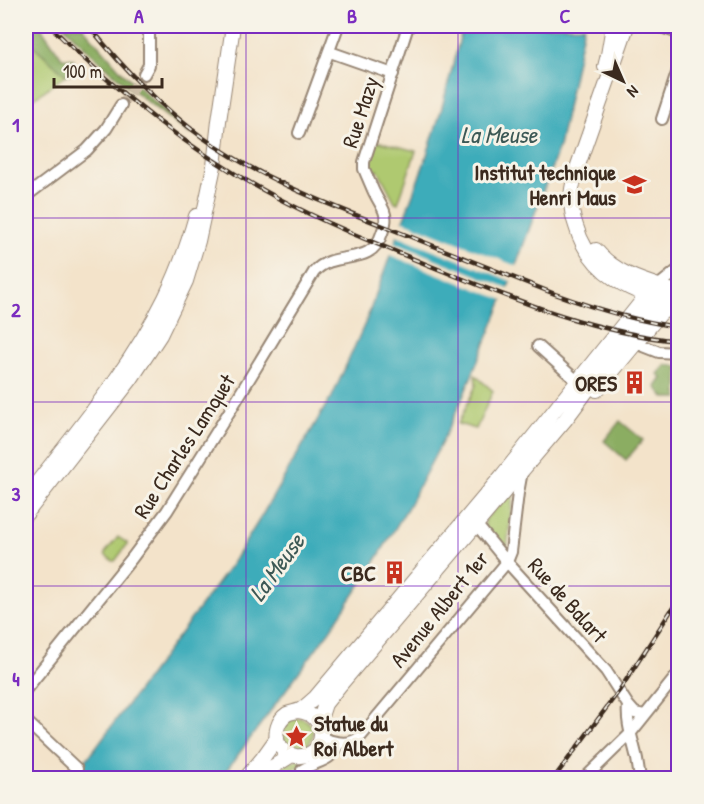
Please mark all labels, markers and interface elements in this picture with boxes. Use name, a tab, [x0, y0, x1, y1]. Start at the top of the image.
text: A	[134, 2, 144, 29]
text: B	[347, 2, 357, 29]
text: C	[560, 2, 571, 29]
scale bar	[54, 51, 162, 89]
north arrow	[593, 51, 653, 111]
text: 100 m	[63, 59, 102, 84]
street label: Rue Mazy	[334, 73, 386, 151]
text: N	[622, 81, 644, 103]
text: 1	[12, 111, 20, 138]
water label: La Meuse	[461, 118, 538, 150]
place label: Institut technique Henri Maus	[474, 157, 617, 212]
school or university icon: Institut technique Henri Maus	[621, 172, 647, 198]
text: 2	[11, 296, 21, 323]
street label: Rue Charles Lamquet	[126, 368, 242, 524]
place label: ORES	[575, 368, 618, 398]
building icon: ORES	[622, 370, 648, 396]
text: 3	[12, 480, 21, 507]
water label: La Meuse	[241, 526, 312, 607]
street label: Avenue Albert 1er	[383, 544, 496, 673]
street label: Rue de Balart	[522, 551, 615, 649]
place label: CBC	[341, 558, 376, 588]
building icon: CBC	[381, 560, 407, 586]
text: 4	[12, 665, 20, 692]
place label: Statue du Roi Albert	[314, 708, 395, 763]
place icon: Statue du Roi Albert	[283, 723, 309, 749]

